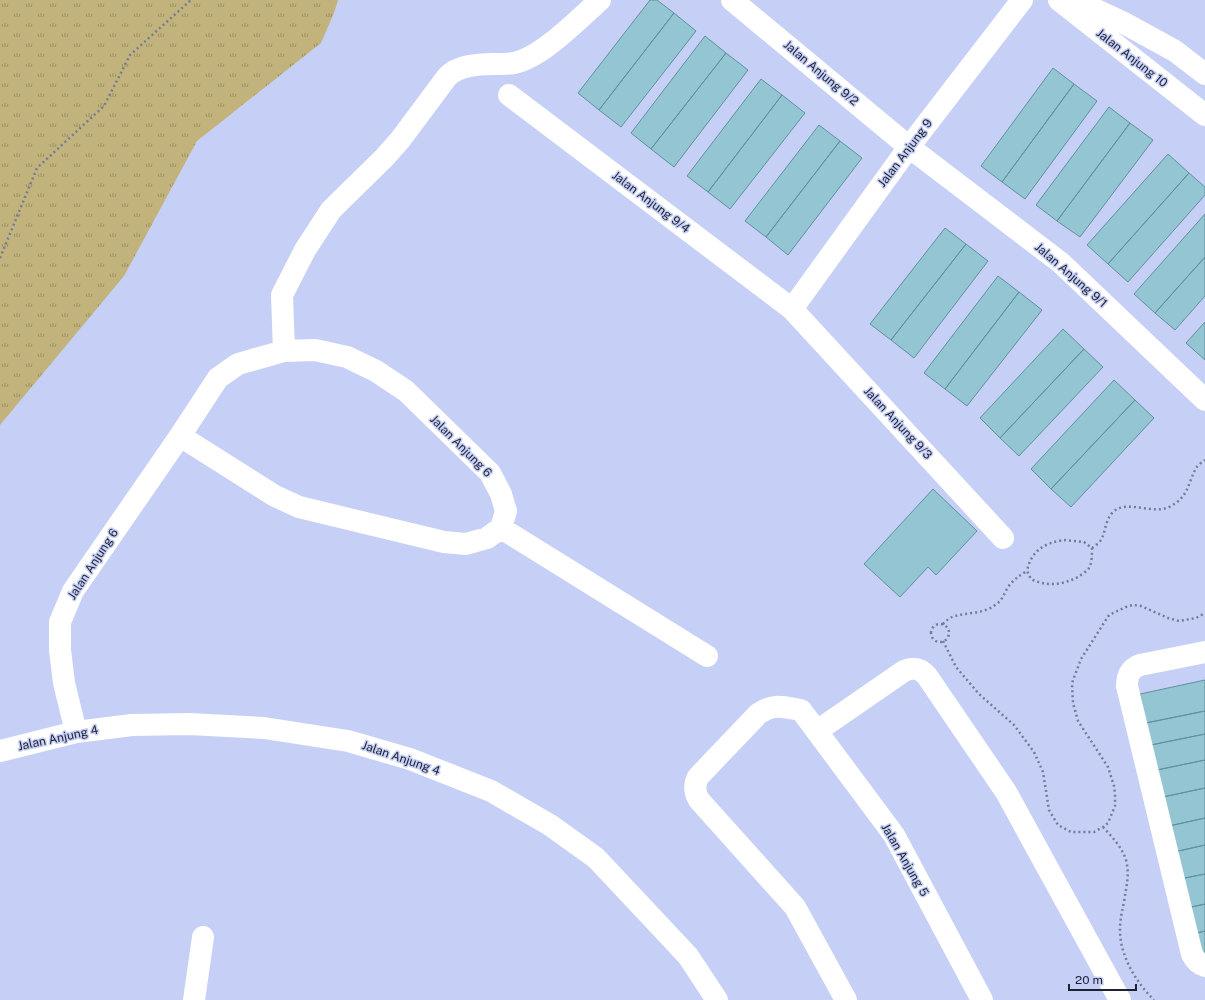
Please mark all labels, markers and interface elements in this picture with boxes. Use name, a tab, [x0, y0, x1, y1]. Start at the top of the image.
street label: Jalan Anjung 10	[1094, 26, 1170, 90]
street label: Jalan Anjung 9/2	[781, 38, 861, 108]
street label: Jalan Anjung 9	[875, 116, 935, 190]
street label: Jalan Anjung 9/4	[609, 168, 693, 236]
street label: Jalan Anjung 9/1	[1032, 240, 1110, 310]
street label: Jalan Anjung 9/3	[861, 384, 935, 462]
street label: Jalan Anjung 6	[427, 412, 495, 480]
street label: Jalan Anjung 6	[65, 526, 121, 602]
street label: Jalan Anjung 4	[17, 723, 100, 753]
street label: Jalan Anjung 4	[360, 738, 442, 778]
street label: Jalan Anjung 5	[878, 821, 932, 899]
scale bar	[1069, 966, 1136, 992]
text: 20 m	[1075, 973, 1103, 987]

